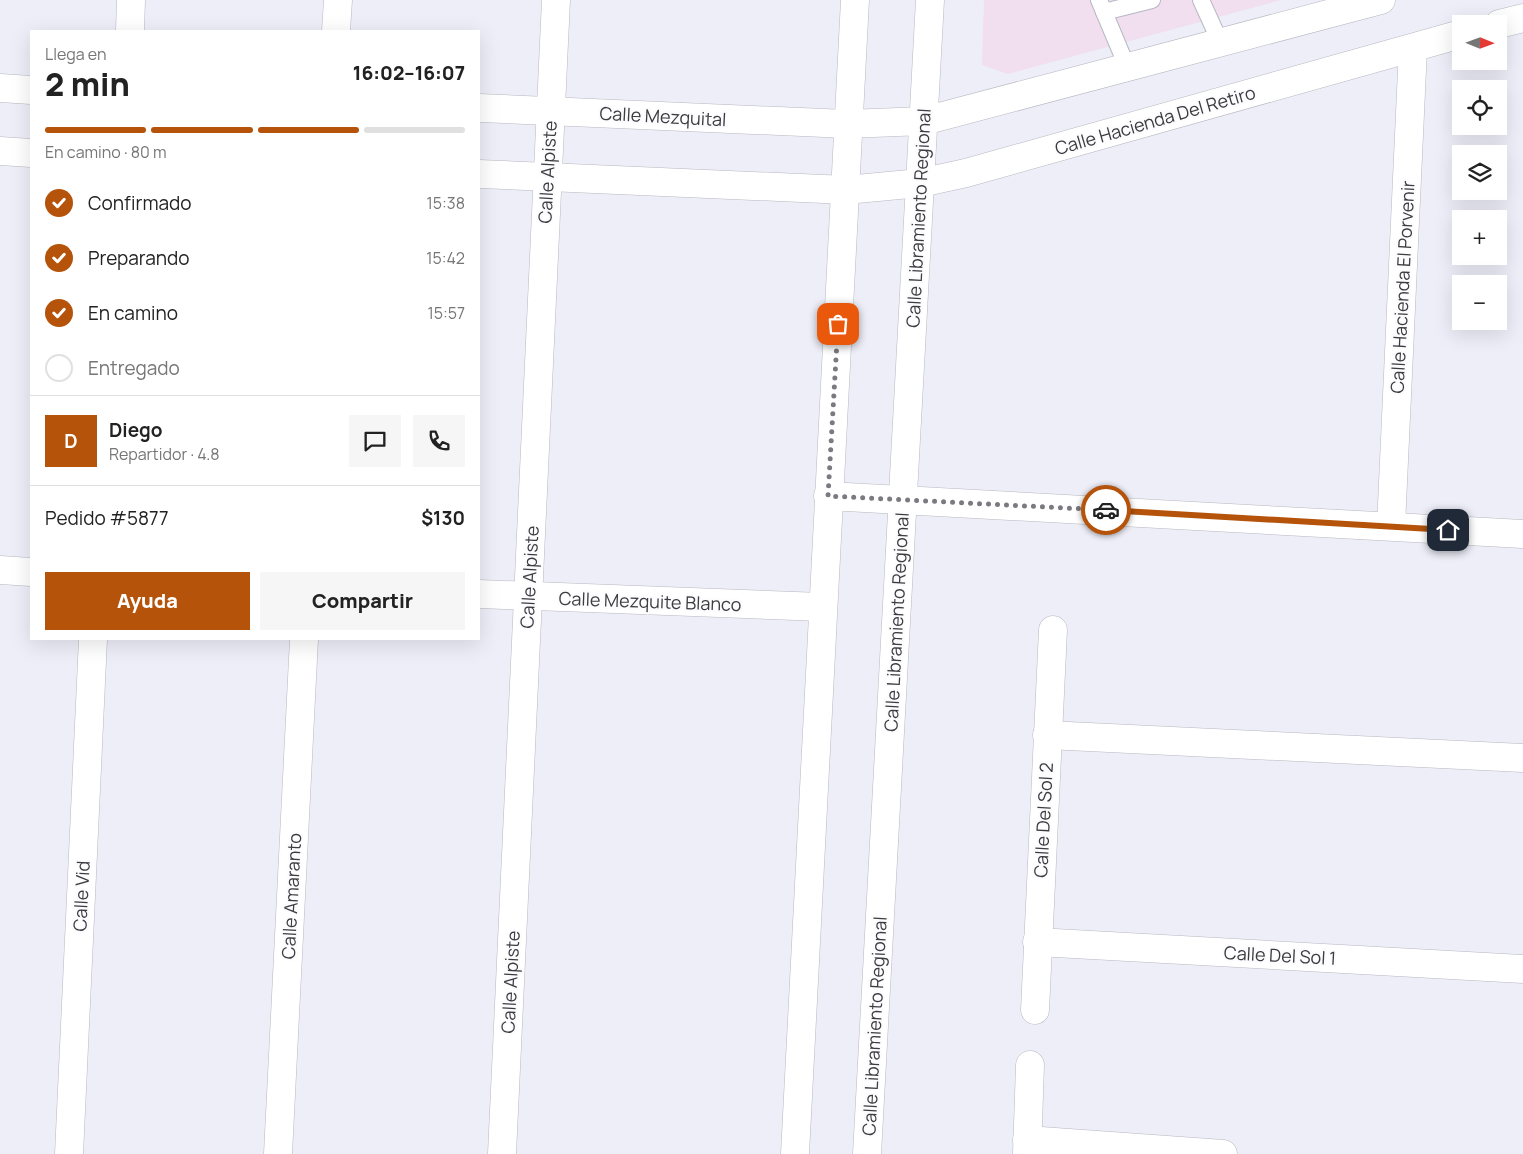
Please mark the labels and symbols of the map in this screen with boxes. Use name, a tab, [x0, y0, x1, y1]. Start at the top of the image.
north arrow	[1452, 15, 1508, 70]
street label: Calle Hacienda Del Retiro	[1052, 80, 1258, 160]
street label: Calle Mezquital	[599, 101, 727, 131]
street label: Calle Libramiento Regional	[900, 108, 936, 328]
street label: Calle Alpiste	[532, 120, 562, 224]
street label: Calle Hacienda El Porvenir	[1384, 179, 1420, 394]
pin	[817, 303, 859, 345]
courier	[1081, 485, 1131, 535]
pin	[1427, 509, 1469, 551]
street label: Calle Libramiento Regional	[878, 512, 914, 732]
street label: Calle Alpiste	[514, 525, 544, 629]
street label: Calle Mezquite Blanco	[558, 586, 742, 616]
street label: Calle Del Sol 2	[1028, 762, 1058, 878]
street label: Calle Amaranto	[276, 832, 306, 960]
street label: Calle Vid	[67, 860, 95, 932]
street label: Calle Libramiento Regional	[856, 916, 892, 1136]
street label: Calle Alpiste	[495, 930, 525, 1034]
street label: Calle Del Sol 1	[1223, 940, 1337, 970]

